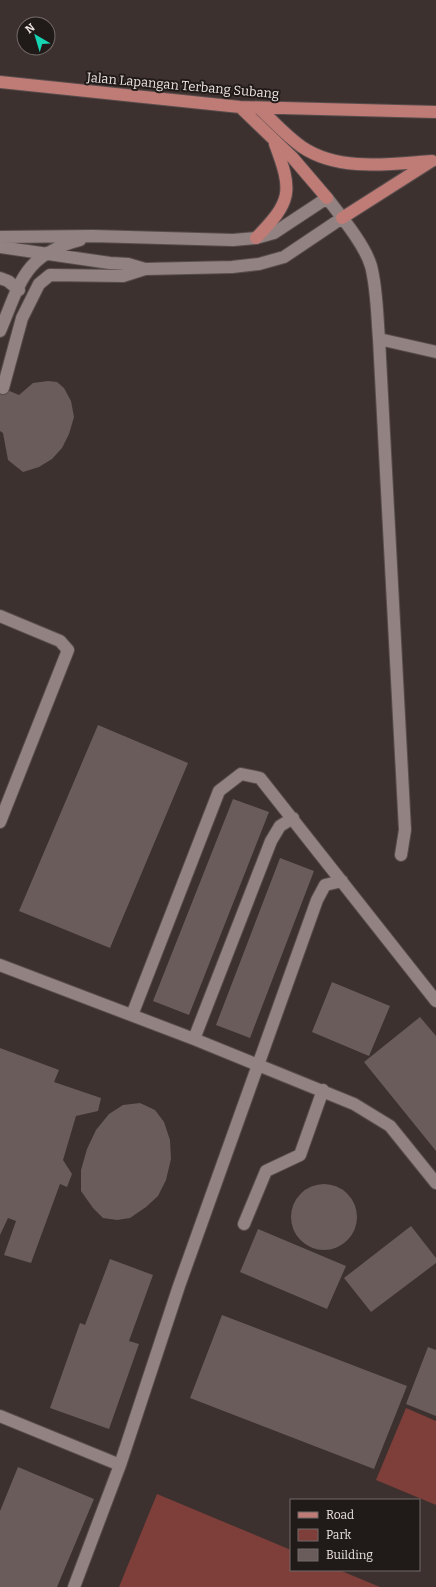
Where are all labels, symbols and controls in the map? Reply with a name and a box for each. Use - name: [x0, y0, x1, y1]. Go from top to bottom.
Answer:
- north arrow: [16, 16, 56, 56]
- text: N: [23, 20, 38, 36]
- street label: Jalan Lapangan Terbang Subang: [85, 70, 280, 101]
- legend: [290, 1499, 420, 1571]
- text: Road: [326, 1508, 354, 1522]
- text: Park: [326, 1528, 352, 1542]
- text: Building: [326, 1548, 373, 1562]

